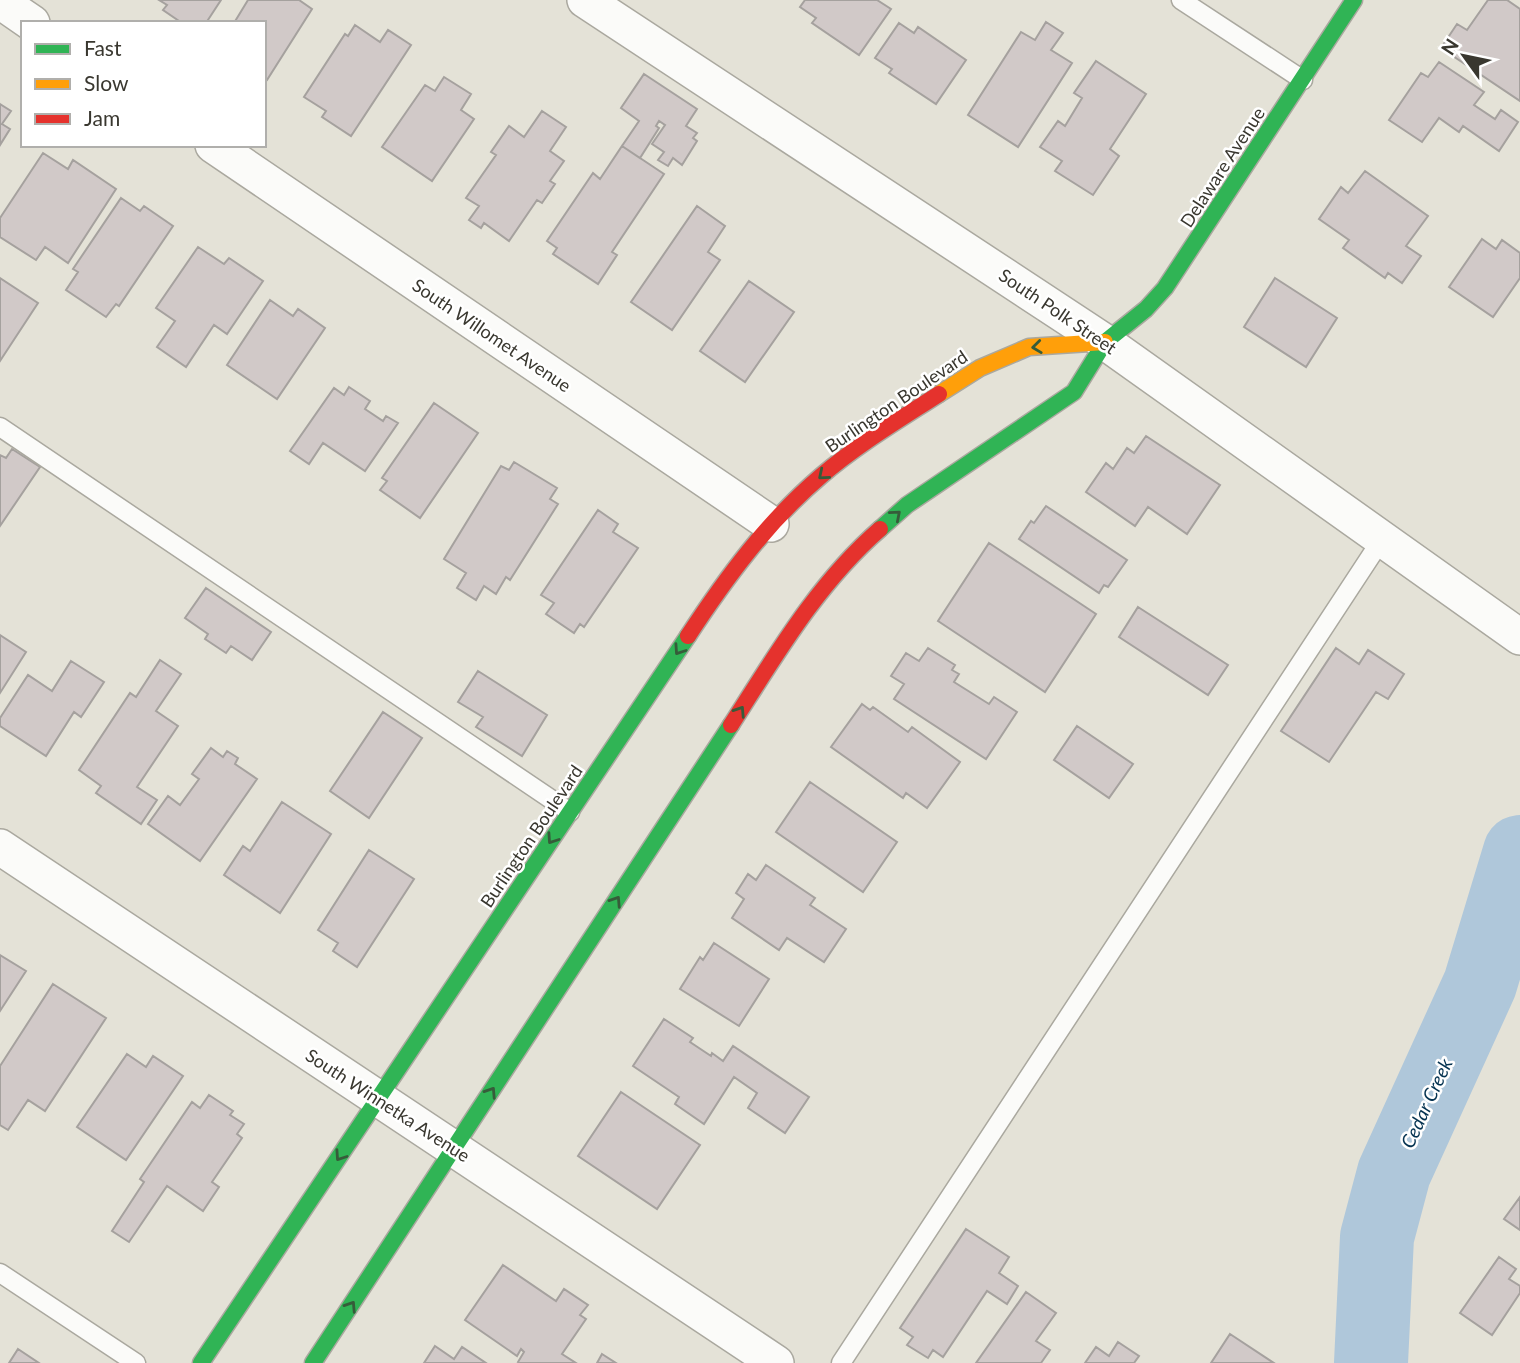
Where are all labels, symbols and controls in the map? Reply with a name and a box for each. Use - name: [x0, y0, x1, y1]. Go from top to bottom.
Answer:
- legend: [21, 21, 266, 147]
- north arrow: [1429, 21, 1499, 91]
- text: N: [1436, 34, 1463, 59]
- text: Fast: [84, 35, 122, 60]
- text: Slow: [84, 70, 129, 95]
- street label: Delaware Avenue: [1175, 103, 1269, 231]
- text: Jam: [84, 105, 120, 130]
- street label: South Polk Street: [995, 264, 1121, 359]
- street label: South Willomet Avenue: [408, 274, 576, 396]
- one-way arrow: [1031, 340, 1043, 355]
- street label: Burlington Boulevard: [821, 345, 971, 457]
- one-way arrow: [818, 467, 831, 479]
- one-way arrow: [888, 510, 901, 523]
- one-way arrow: [675, 642, 687, 655]
- one-way arrow: [732, 705, 745, 718]
- street label: Burlington Boulevard: [475, 761, 587, 911]
- one-way arrow: [548, 831, 561, 844]
- one-way arrow: [607, 896, 620, 909]
- street label: South Winnetka Avenue: [302, 1044, 474, 1166]
- water label: Cedar Creek: [1395, 1054, 1457, 1151]
- one-way arrow: [483, 1086, 496, 1099]
- one-way arrow: [336, 1148, 348, 1161]
- one-way arrow: [343, 1301, 355, 1314]

